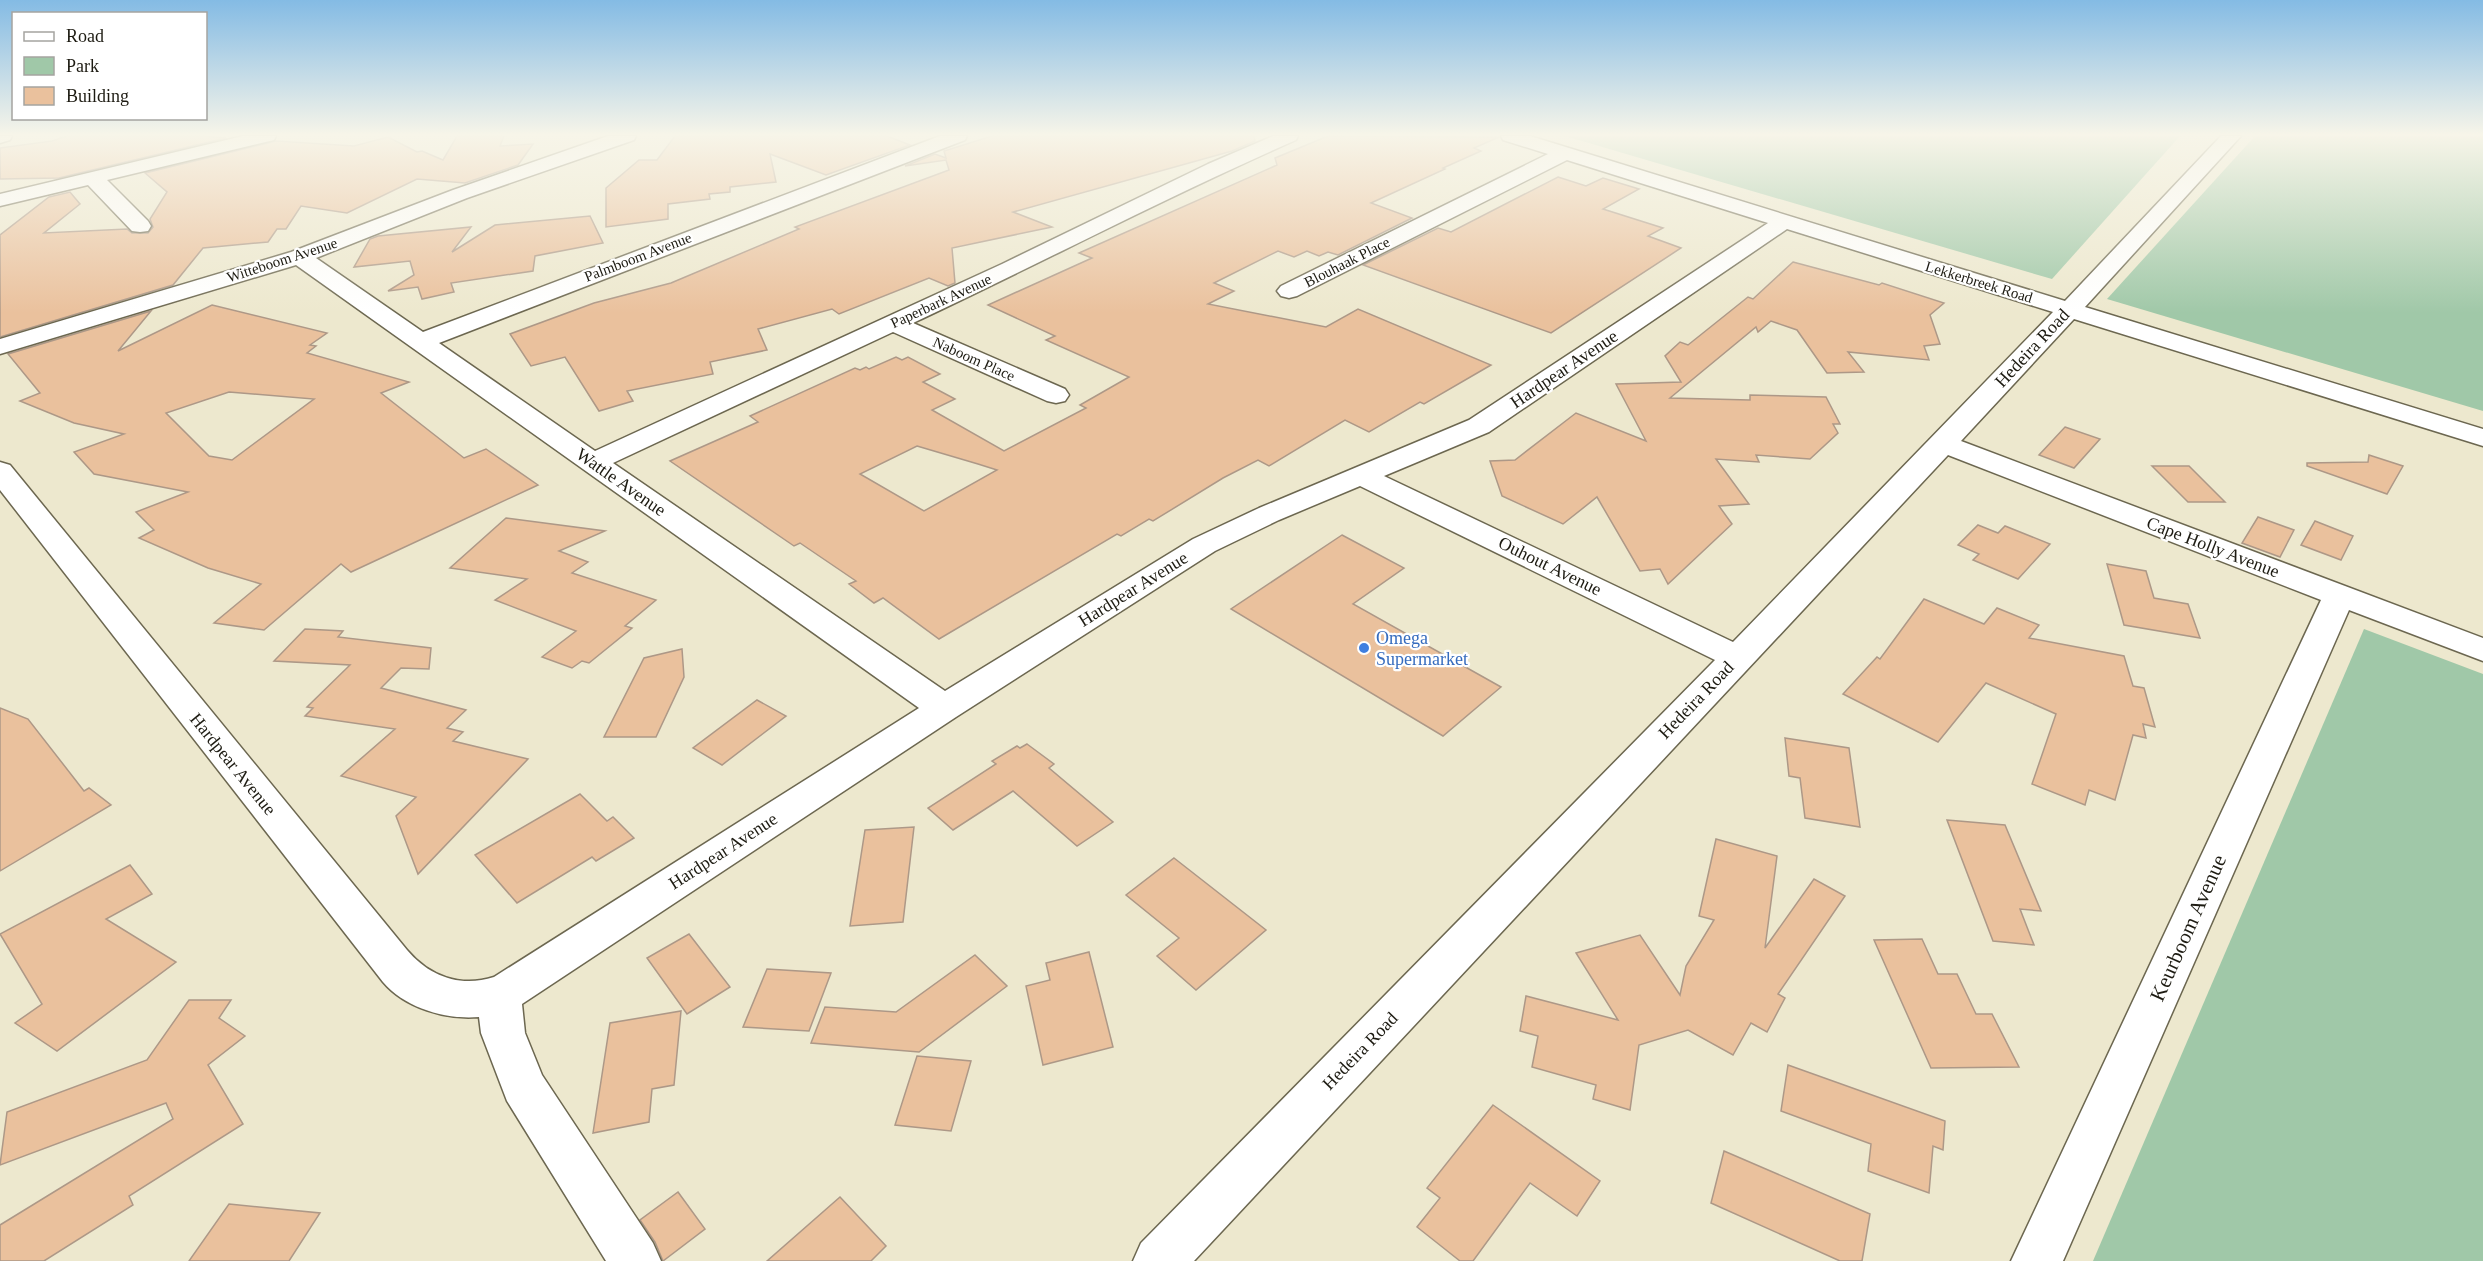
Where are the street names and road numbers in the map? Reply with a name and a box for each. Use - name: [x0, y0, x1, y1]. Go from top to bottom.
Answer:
- street label: Palmboom Avenue: [582, 229, 694, 285]
- street label: Blouhaak Place: [1302, 233, 1393, 290]
- street label: Witteboom Avenue: [225, 234, 340, 285]
- street label: Lekkerbreek Road: [1923, 258, 2035, 306]
- street label: Paperbark Avenue: [888, 271, 994, 331]
- street label: Hedeira Road: [1991, 305, 2073, 391]
- street label: Hardpear Avenue: [1507, 326, 1621, 412]
- street label: Naboom Place: [931, 334, 1018, 384]
- street label: Wattle Avenue: [572, 444, 670, 520]
- street label: Cape Holly Avenue: [2144, 512, 2282, 582]
- street label: Ouhout Avenue: [1495, 532, 1605, 600]
- street label: Hardpear Avenue: [1075, 547, 1191, 631]
- street label: Hedeira Road: [1654, 657, 1738, 743]
- street label: Hardpear Avenue: [186, 709, 280, 819]
- street label: Hardpear Avenue: [665, 809, 781, 893]
- street label: Keurboom Avenue: [2145, 851, 2231, 1005]
- street label: Hedeira Road: [1318, 1008, 1402, 1094]

